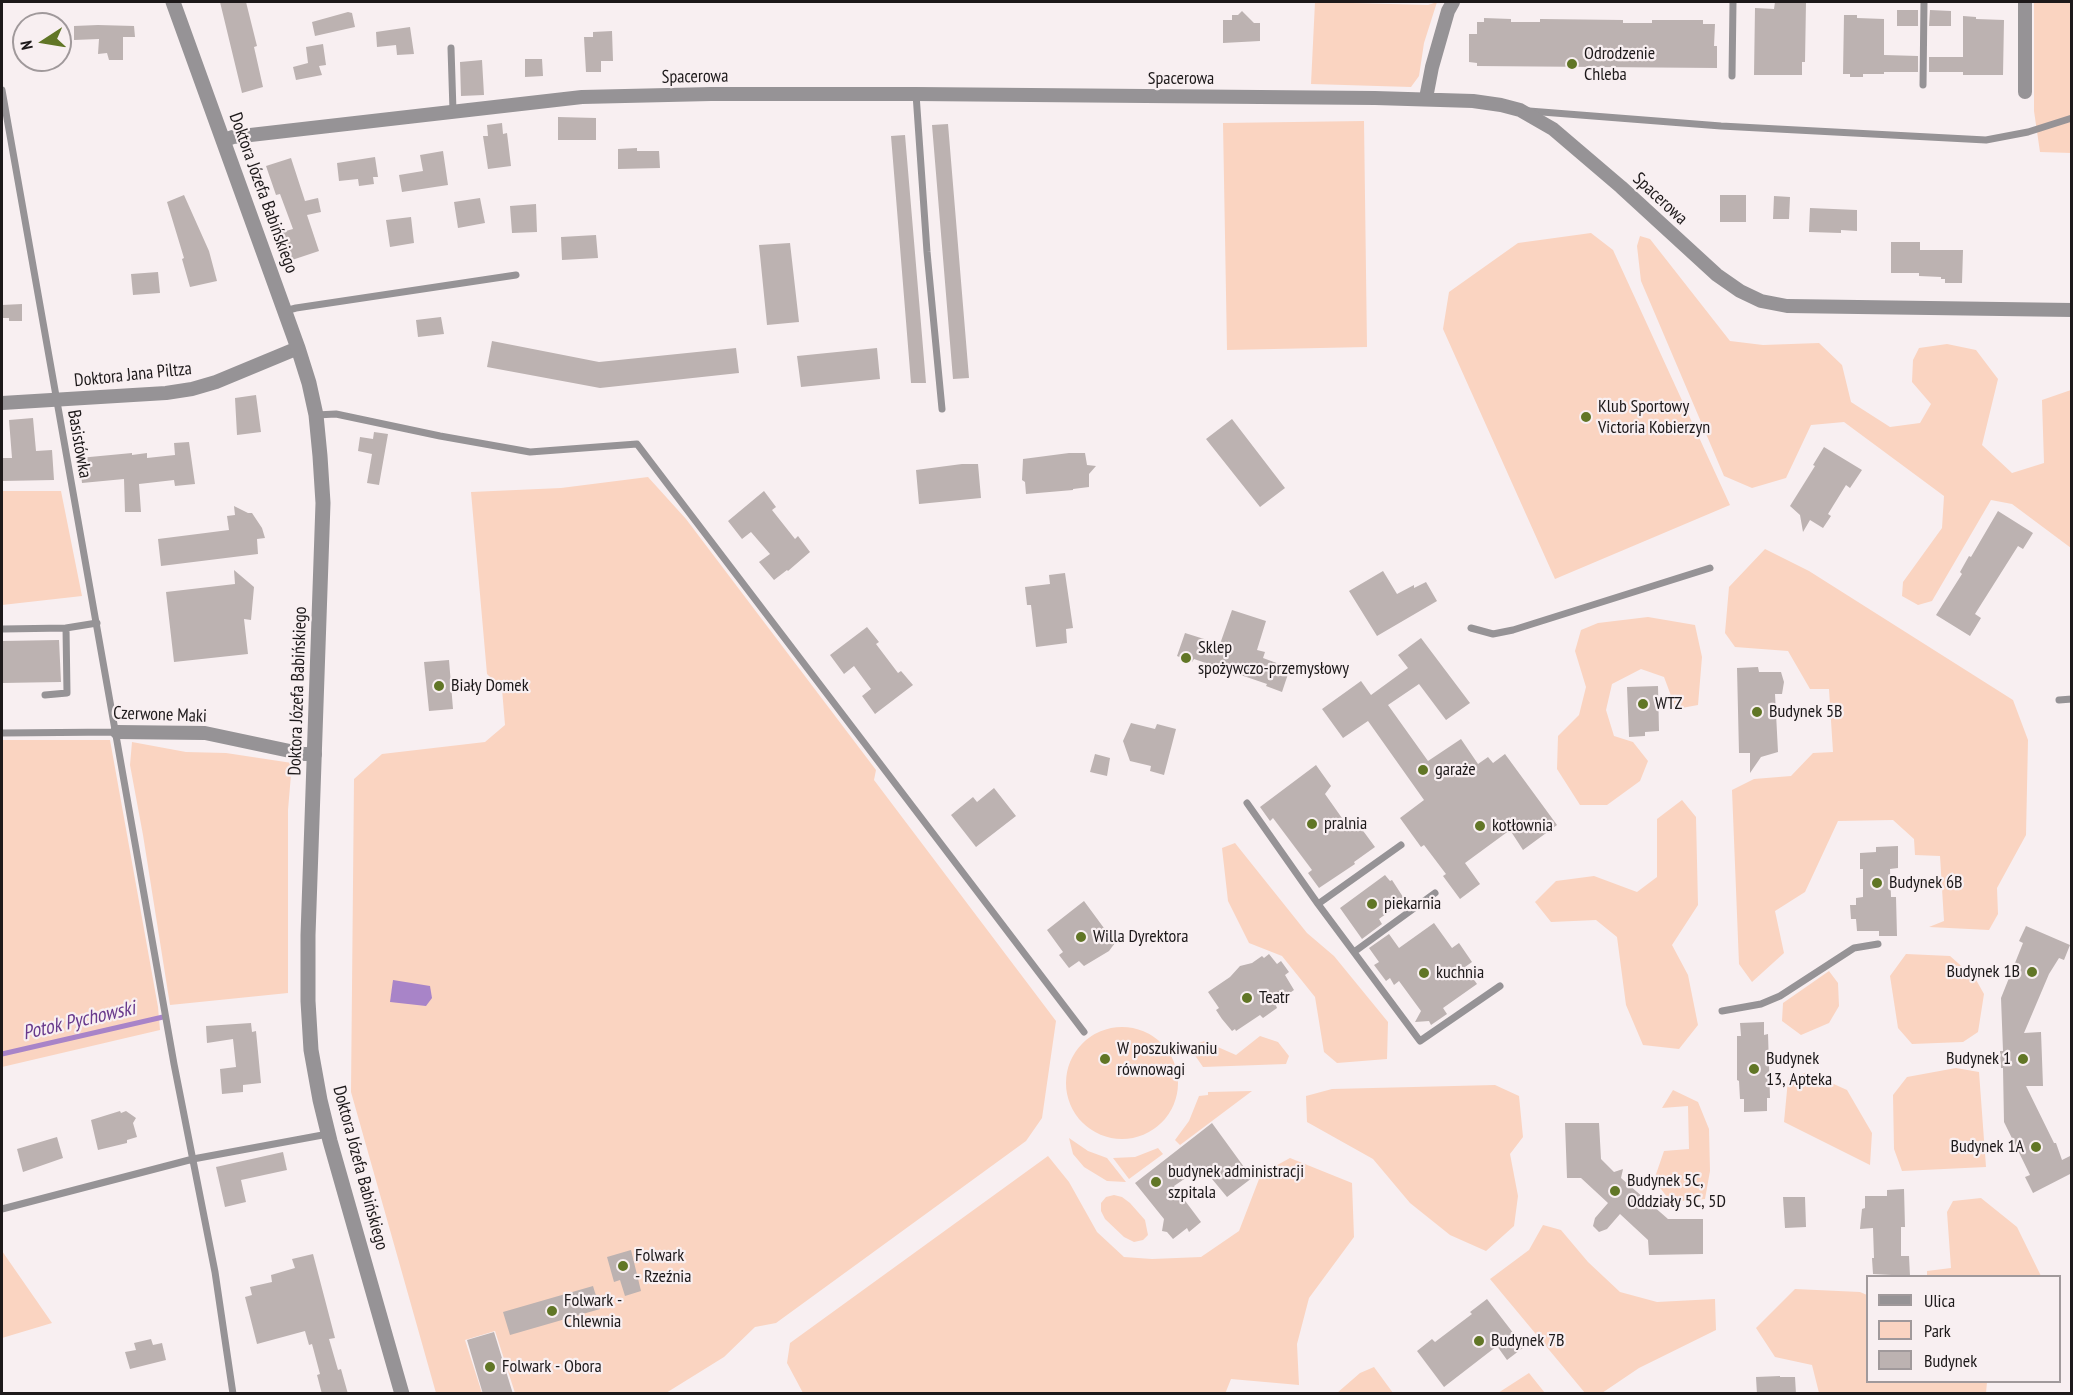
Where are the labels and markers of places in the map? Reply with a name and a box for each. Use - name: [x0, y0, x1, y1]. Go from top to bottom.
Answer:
- place label: Odrodzenie Chleba: [1584, 43, 1655, 86]
- marker: Odrodzenie Chleba: [1565, 57, 1579, 71]
- place label: Klub Sportowy Victoria Kobierzyn: [1598, 396, 1710, 438]
- marker: Klub Sportowy Victoria Kobierzyn: [1579, 410, 1593, 424]
- place label: Sklep spożywczo-przemysłowy: [1198, 637, 1349, 680]
- marker: Sklep spożywczo-przemysłowy: [1179, 651, 1193, 665]
- place label: Biały Domek: [451, 675, 529, 697]
- marker: Biały Domek: [432, 679, 446, 693]
- place label: WTZ: [1655, 693, 1682, 715]
- marker: WTZ: [1636, 697, 1650, 711]
- place label: Budynek 5B: [1769, 701, 1843, 723]
- marker: Budynek 5B: [1750, 705, 1764, 719]
- place label: garaże: [1435, 759, 1476, 781]
- marker: garaże: [1416, 763, 1430, 777]
- place label: pralnia: [1324, 813, 1367, 835]
- place label: kotłownia: [1492, 815, 1553, 837]
- marker: pralnia: [1305, 817, 1319, 831]
- marker: kotłownia: [1473, 819, 1487, 833]
- place label: Budynek 6B: [1889, 872, 1963, 894]
- marker: Budynek 6B: [1870, 876, 1884, 890]
- place label: piekarnia: [1384, 893, 1441, 915]
- marker: piekarnia: [1365, 897, 1379, 911]
- place label: Willa Dyrektora: [1093, 926, 1188, 948]
- marker: Willa Dyrektora: [1074, 930, 1088, 944]
- place label: Budynek 1B: [1946, 961, 2020, 983]
- place label: kuchnia: [1436, 962, 1484, 984]
- marker: Budynek 1B: [2025, 965, 2039, 979]
- marker: kuchnia: [1417, 966, 1431, 980]
- place label: Teatr: [1259, 987, 1290, 1009]
- marker: Teatr: [1240, 991, 1254, 1005]
- place label: W poszukiwaniu równowagi: [1117, 1038, 1217, 1080]
- place label: Budynek 13, Apteka: [1766, 1048, 1832, 1090]
- place label: Budynek 1: [1946, 1048, 2011, 1070]
- marker: W poszukiwaniu równowagi: [1098, 1052, 1112, 1066]
- marker: Budynek 1: [2016, 1052, 2030, 1066]
- marker: Budynek 13, Apteka: [1747, 1062, 1761, 1076]
- place label: Budynek 1A: [1950, 1136, 2024, 1158]
- marker: Budynek 1A: [2029, 1140, 2043, 1154]
- place label: budynek administracji szpitala: [1168, 1161, 1304, 1204]
- place label: Budynek 5C, Oddziały 5C, 5D: [1627, 1170, 1726, 1212]
- marker: budynek administracji szpitala: [1149, 1175, 1163, 1189]
- marker: Budynek 5C, Oddziały 5C, 5D: [1608, 1184, 1622, 1198]
- place label: Folwark - Rzeźnia: [635, 1245, 691, 1288]
- marker: Folwark - Rzeźnia: [616, 1259, 630, 1273]
- place label: Folwark - Chlewnia: [564, 1290, 622, 1332]
- marker: Folwark - Chlewnia: [545, 1304, 559, 1318]
- place label: Budynek 7B: [1491, 1330, 1565, 1352]
- marker: Budynek 7B: [1472, 1334, 1486, 1348]
- place label: Folwark - Obora: [502, 1356, 602, 1378]
- marker: Folwark - Obora: [483, 1360, 497, 1374]

